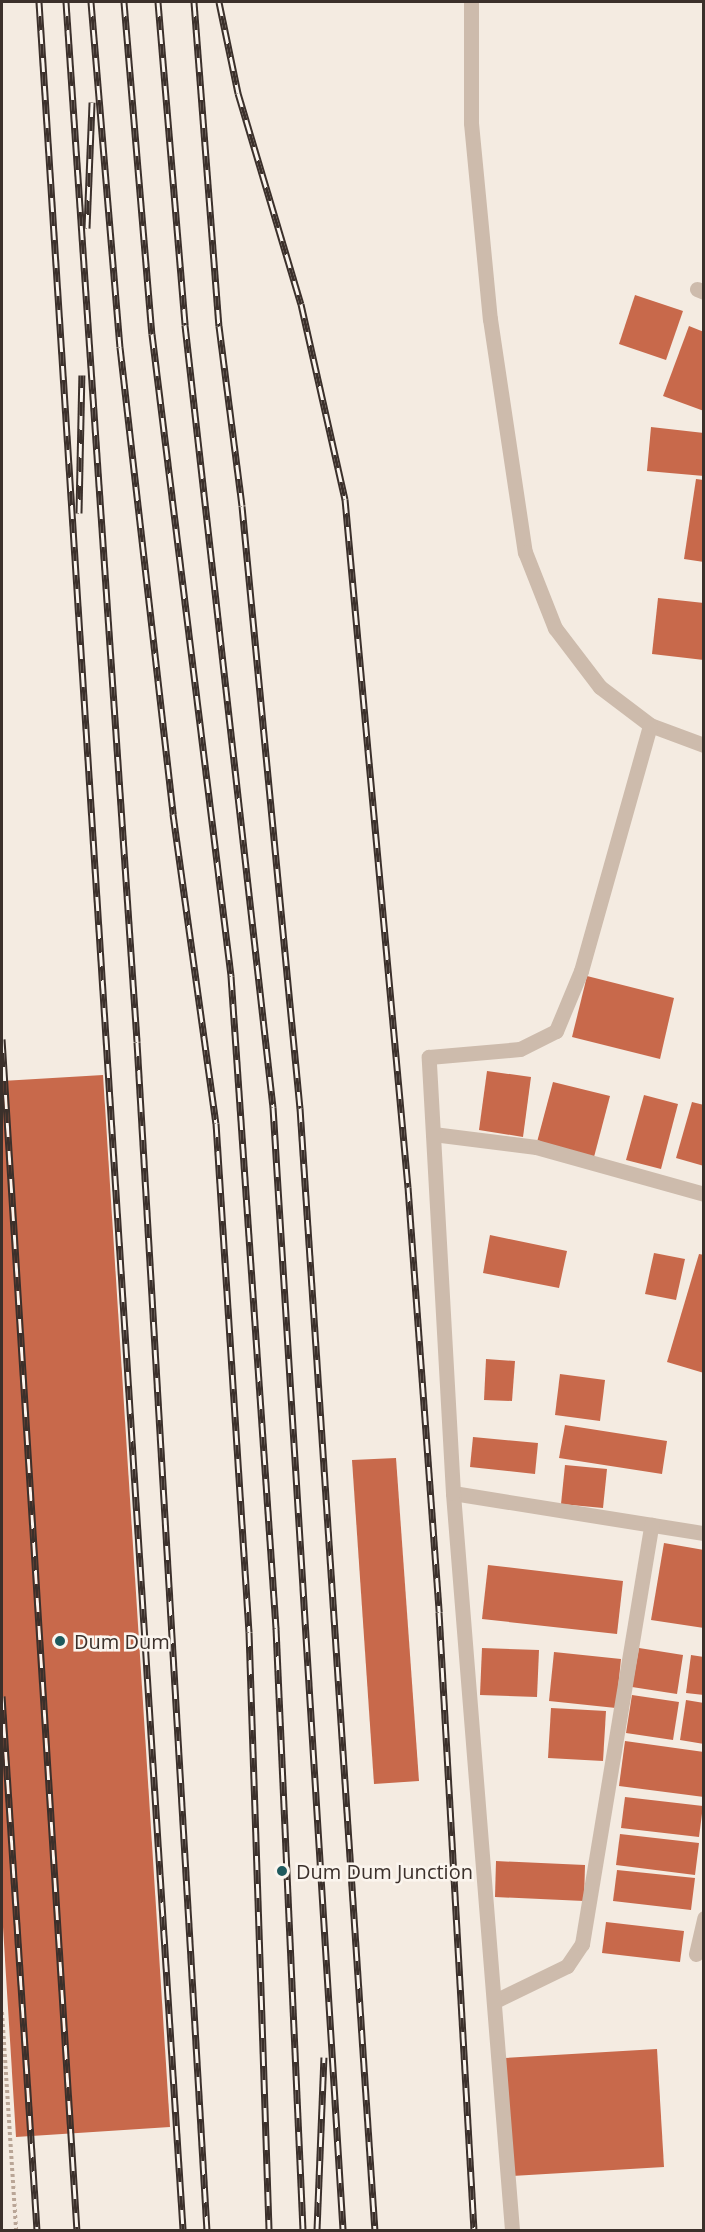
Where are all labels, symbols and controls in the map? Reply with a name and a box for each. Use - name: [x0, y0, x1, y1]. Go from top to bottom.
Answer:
- place label: Dum Dum: [74, 1629, 170, 1653]
- marker: Dum Dum: [51, 1632, 69, 1650]
- place label: Dum Dum Junction: [296, 1859, 473, 1883]
- marker: Dum Dum Junction: [273, 1862, 291, 1880]

